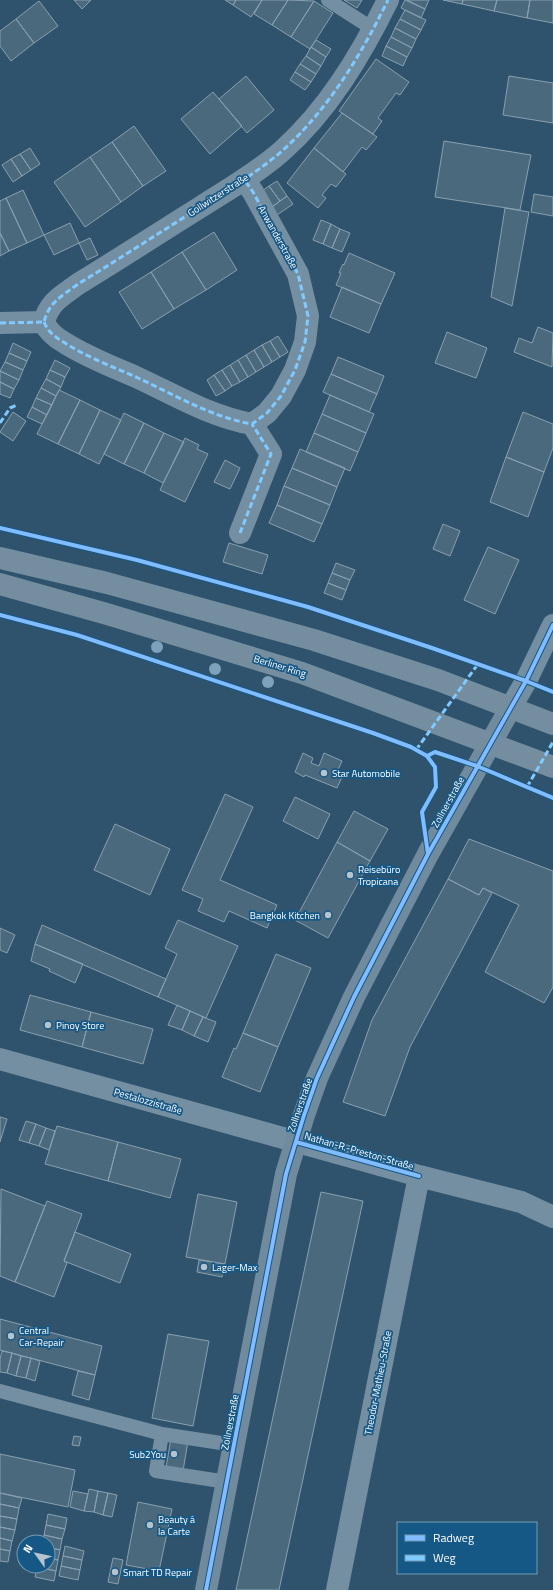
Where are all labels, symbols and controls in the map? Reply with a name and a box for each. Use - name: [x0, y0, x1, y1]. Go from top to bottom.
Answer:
- street label: Gollwitzerstraße: [185, 170, 251, 220]
- street label: Anwanderstraße: [254, 203, 302, 271]
- street label: Berliner Ring: [252, 651, 308, 681]
- place label: Star Automobile: [332, 766, 400, 781]
- marker: Star Automobile: [319, 768, 329, 778]
- street label: Zollnerstraße: [428, 774, 468, 830]
- place label: Reisebüro Tropicana: [358, 862, 400, 889]
- marker: Reisebüro Tropicana: [345, 870, 355, 880]
- place label: Bangkok Kitchen: [250, 908, 320, 923]
- marker: Bangkok Kitchen: [323, 910, 333, 920]
- place label: Pinoy Store: [56, 1018, 104, 1033]
- marker: Pinoy Store: [43, 1020, 53, 1030]
- street label: Zollnerstraße: [284, 1076, 316, 1134]
- street label: Pestalozzistraße: [112, 1084, 184, 1118]
- street label: Nathan-R.-Preston-Straße: [303, 1128, 415, 1174]
- place label: Lager-Max: [212, 1260, 258, 1275]
- marker: Lager-Max: [199, 1262, 209, 1272]
- place label: Central Car-Repair: [19, 1323, 64, 1350]
- street label: Theodor-Mathieu-Straße: [361, 1330, 395, 1436]
- marker: Central Car-Repair: [6, 1331, 16, 1341]
- street label: Zollnerstraße: [217, 1393, 243, 1451]
- place label: Sub2You: [129, 1447, 166, 1462]
- marker: Sub2You: [169, 1449, 179, 1459]
- place label: Beauty á la Carte: [158, 1512, 195, 1539]
- marker: Beauty á la Carte: [145, 1520, 155, 1530]
- legend: [397, 1522, 537, 1574]
- text: Radweg: [433, 1528, 474, 1547]
- north arrow: [16, 1534, 56, 1574]
- text: N: [19, 1541, 36, 1556]
- text: Weg: [433, 1548, 456, 1567]
- place label: Smart TD Repair: [123, 1565, 192, 1580]
- marker: Smart TD Repair: [110, 1567, 120, 1577]

